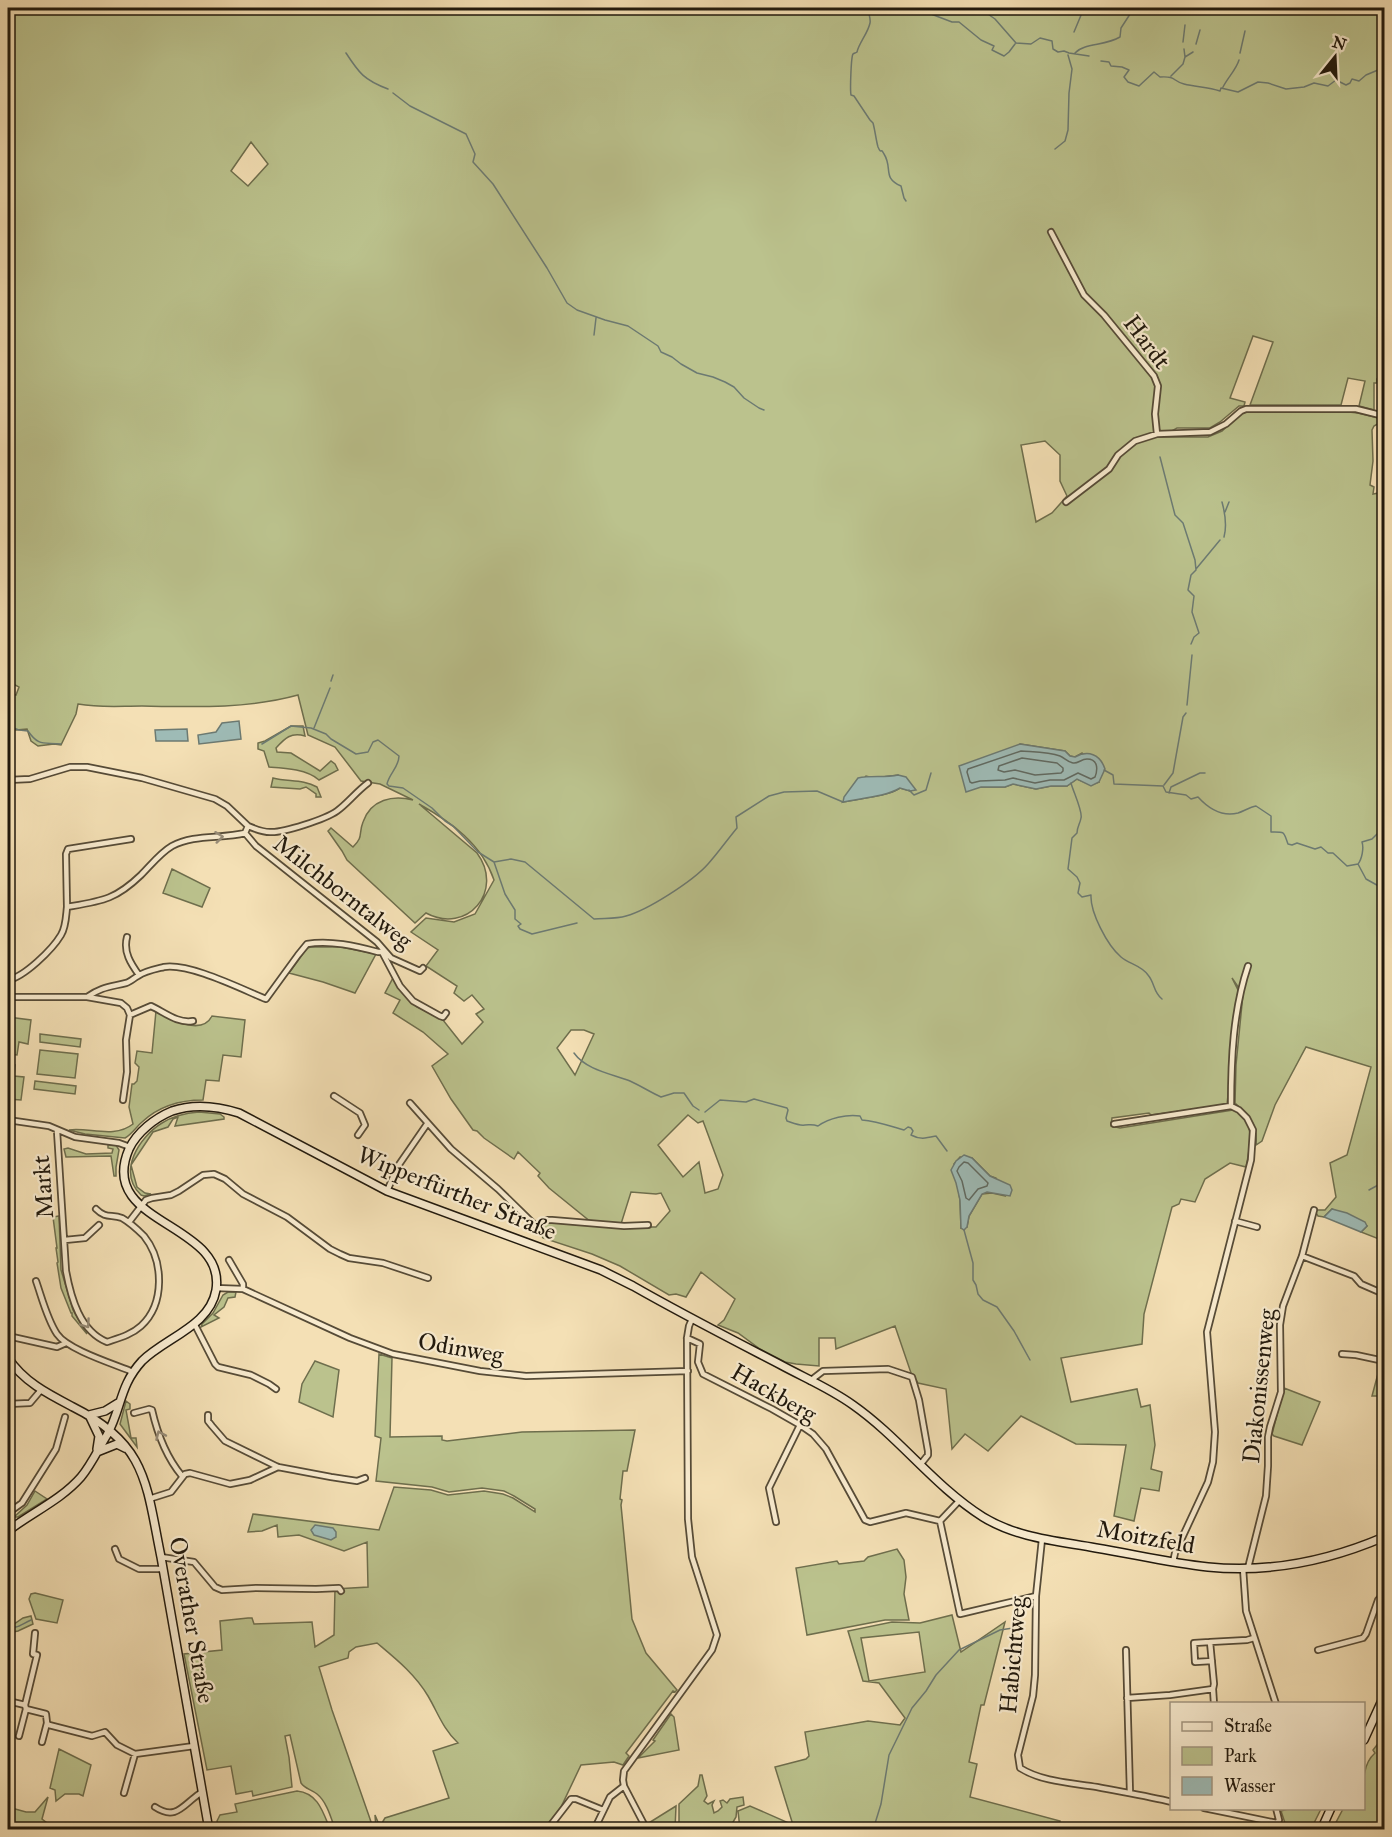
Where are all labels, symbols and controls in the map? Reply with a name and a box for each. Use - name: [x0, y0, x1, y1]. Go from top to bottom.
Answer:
- north arrow: [1305, 27, 1365, 87]
- text: N: [1330, 32, 1349, 54]
- street label: Hardt: [1117, 309, 1177, 375]
- street label: Milchborntalweg: [267, 828, 419, 956]
- one-way arrow: [214, 831, 224, 843]
- street label: Wipperfürther Straße: [353, 1139, 561, 1247]
- street label: Markt: [26, 1154, 60, 1220]
- street label: Diakonissenweg: [1236, 1306, 1282, 1465]
- one-way arrow: [79, 1317, 90, 1328]
- street label: Odinweg: [416, 1326, 507, 1370]
- street label: Hackberg: [726, 1357, 823, 1430]
- one-way arrow: [156, 1431, 168, 1442]
- street label: Moitzfeld: [1095, 1514, 1197, 1560]
- street label: Overather Straße: [163, 1534, 221, 1706]
- street label: Habichtweg: [993, 1594, 1033, 1715]
- legend: [1170, 1702, 1365, 1810]
- text: Straße: [1224, 1715, 1272, 1737]
- text: Park: [1224, 1745, 1257, 1767]
- text: Wasser: [1224, 1775, 1275, 1797]

